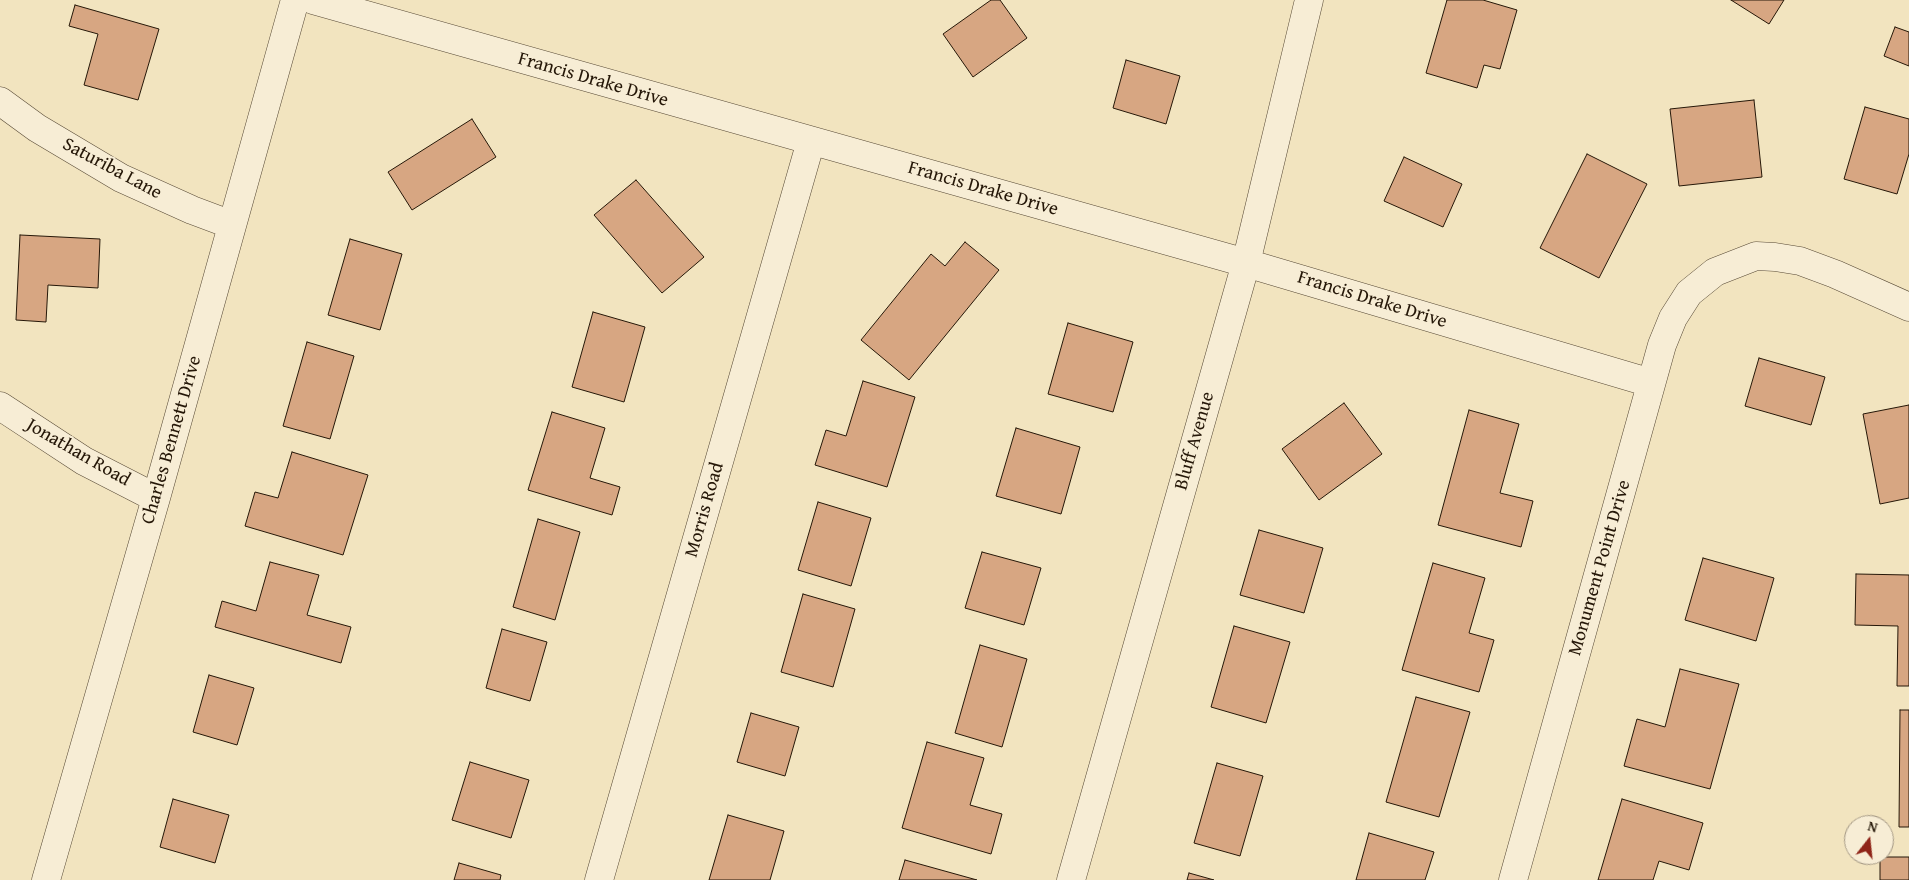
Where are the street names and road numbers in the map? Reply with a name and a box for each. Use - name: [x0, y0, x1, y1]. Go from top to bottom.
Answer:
- street label: Francis Drake Drive: [515, 48, 671, 112]
- street label: Saturiba Lane: [58, 133, 166, 205]
- street label: Francis Drake Drive: [905, 157, 1061, 221]
- street label: Francis Drake Drive: [1294, 266, 1450, 334]
- street label: Charles Bennett Drive: [137, 353, 207, 527]
- street label: Bluff Avenue: [1170, 389, 1220, 493]
- street label: Jonathan Road: [22, 414, 134, 492]
- street label: Morris Road: [681, 460, 729, 560]
- street label: Monument Point Drive: [1564, 478, 1636, 658]

